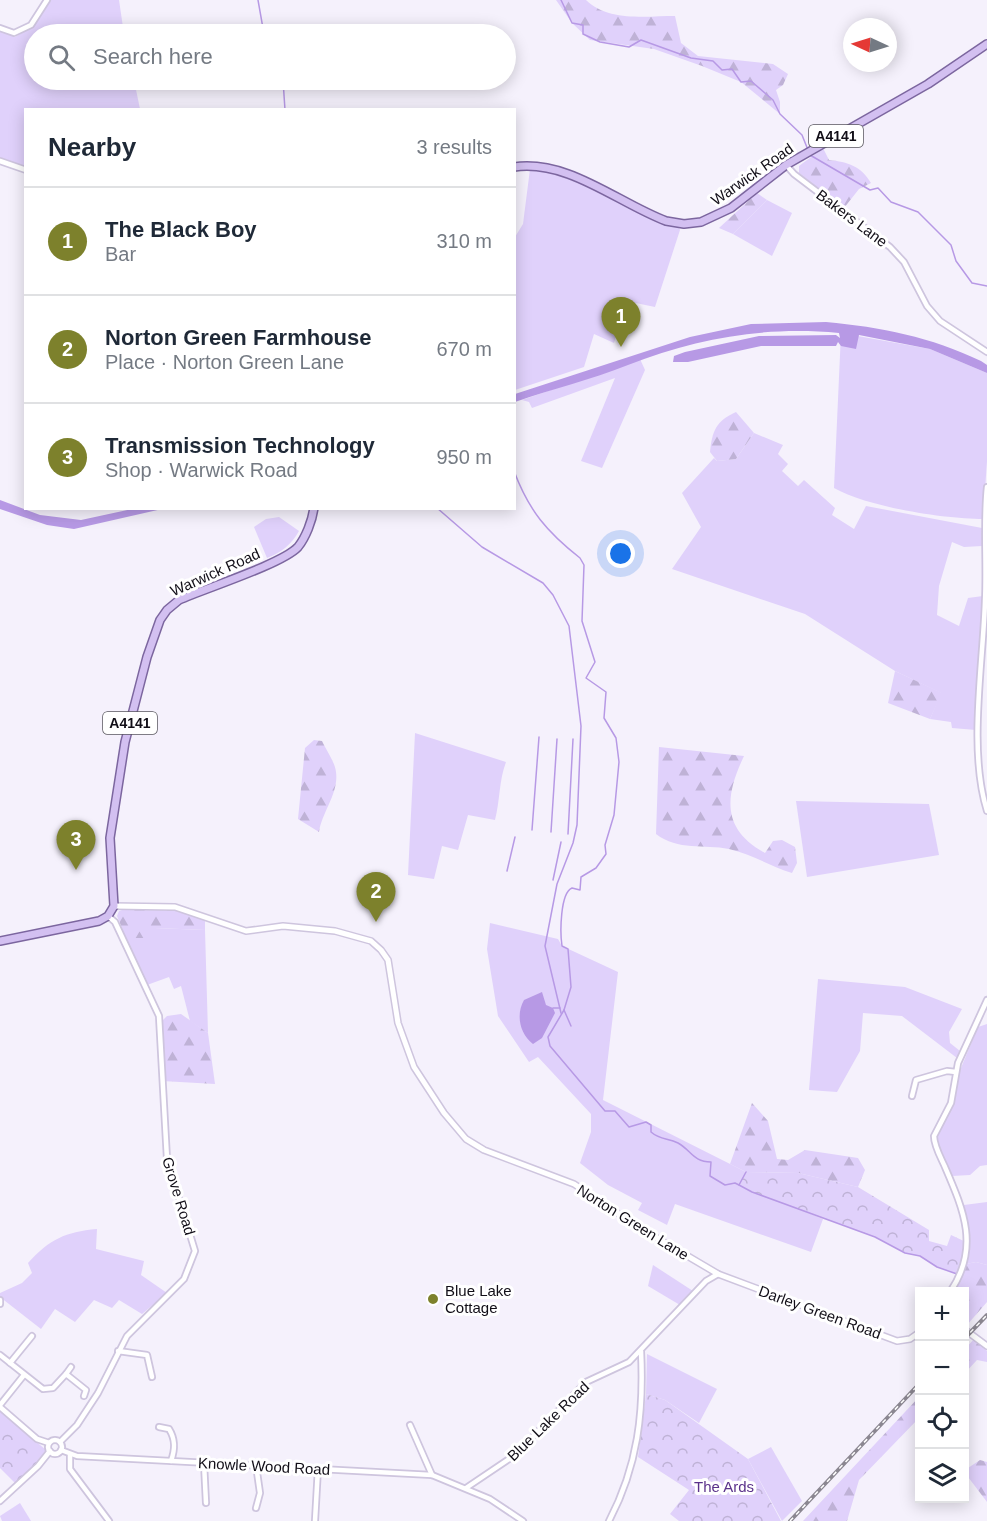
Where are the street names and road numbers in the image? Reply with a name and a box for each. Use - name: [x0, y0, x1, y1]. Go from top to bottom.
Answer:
- road number: A4141: [809, 125, 863, 147]
- street label: Warwick Road: [708, 139, 796, 209]
- street label: Bakers Lane: [813, 186, 891, 250]
- street label: Warwick Road: [168, 545, 262, 599]
- road number: A4141: [103, 712, 157, 734]
- street label: Grove Road: [159, 1155, 199, 1237]
- street label: Norton Green Lane: [574, 1181, 692, 1263]
- street label: Darley Green Road: [756, 1282, 884, 1342]
- street label: Blue Lake Road: [504, 1378, 592, 1464]
- street label: Knowle Wood Road: [197, 1454, 331, 1478]

